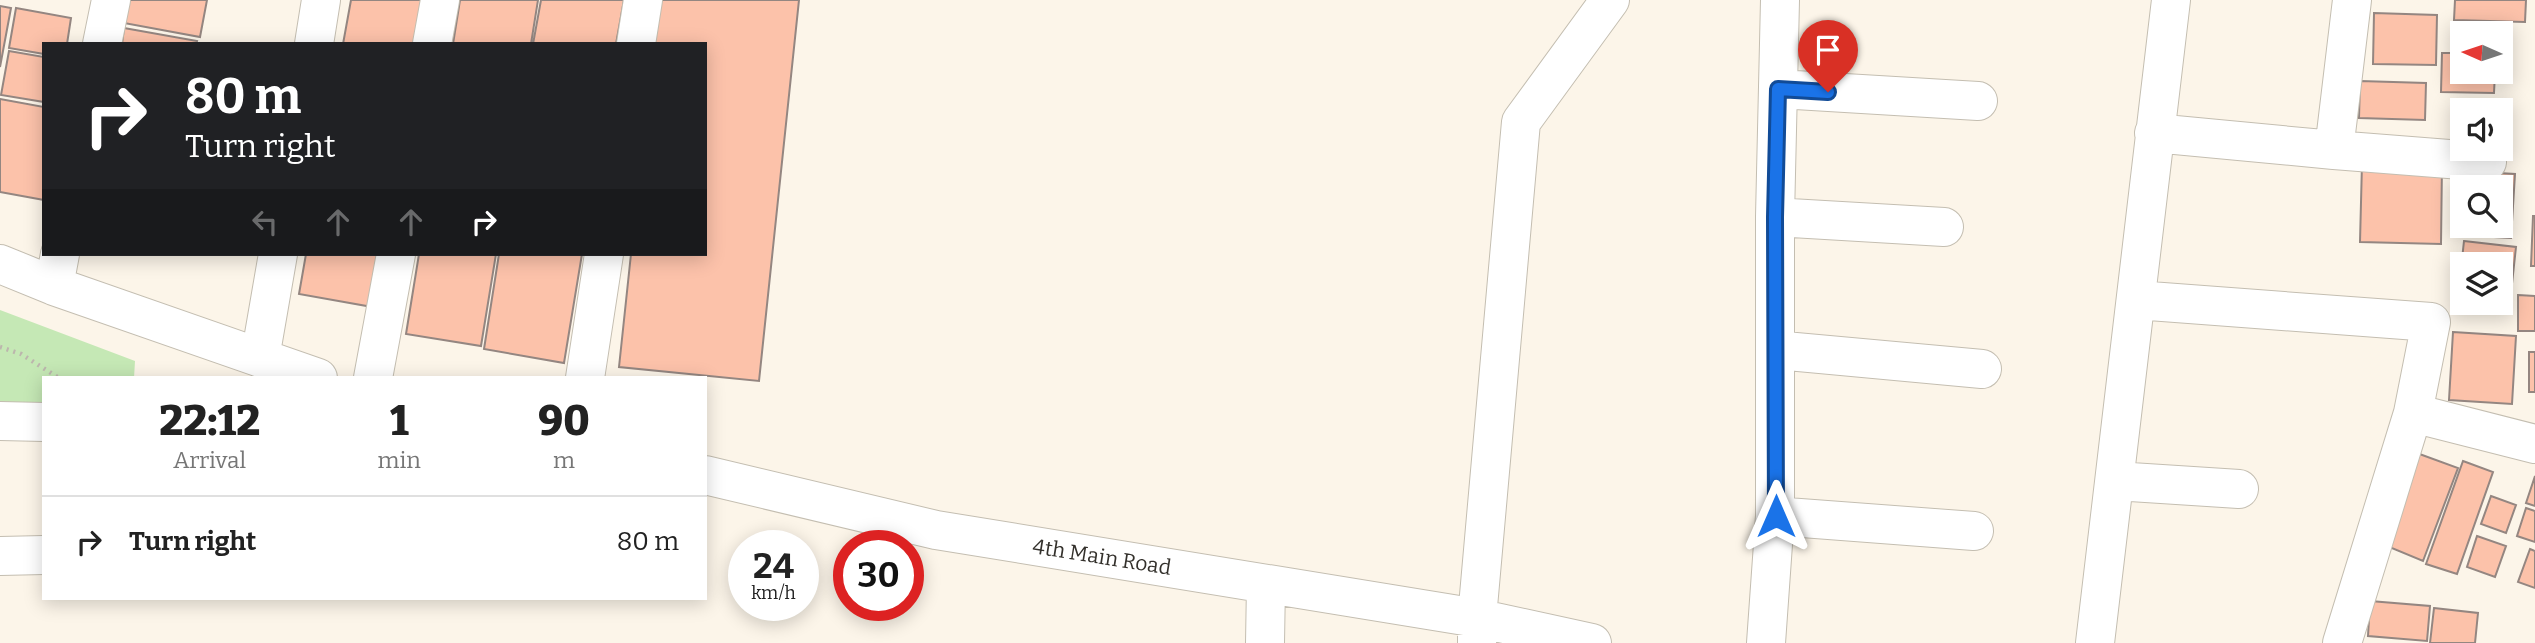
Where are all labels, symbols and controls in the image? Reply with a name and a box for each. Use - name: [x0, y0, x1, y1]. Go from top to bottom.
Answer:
- pin: [1798, 20, 1858, 92]
- north arrow: [2450, 21, 2513, 84]
- map controls: [2450, 21, 2513, 315]
- icon: arrive: [1809, 31, 1847, 69]
- text: 80 m: [185, 67, 301, 126]
- icon: right: [70, 70, 161, 161]
- button: sound: [2450, 98, 2513, 161]
- text: Turn right: [185, 127, 336, 165]
- button: search: [2450, 175, 2513, 238]
- icon: left: [246, 203, 284, 241]
- icon: ahead: [319, 203, 357, 241]
- icon: ahead: [392, 203, 430, 241]
- icon: right: [465, 203, 503, 241]
- button: layers: [2450, 252, 2513, 315]
- text: 22:12: [159, 396, 260, 446]
- text: 1: [390, 396, 409, 446]
- text: 90: [538, 396, 590, 446]
- text: Arrival: [173, 446, 246, 474]
- text: min: [378, 446, 421, 474]
- text: m: [553, 446, 575, 474]
- position arrow: [1739, 479, 1813, 553]
- icon: right: [70, 523, 108, 561]
- text: Turn right: [129, 526, 256, 557]
- text: 80 m: [617, 526, 679, 557]
- speed limit sign: 30: [833, 530, 924, 621]
- street label: 4th Main Road: [1031, 533, 1173, 581]
- text: 24: [753, 545, 794, 587]
- text: km/h: [751, 582, 796, 604]

